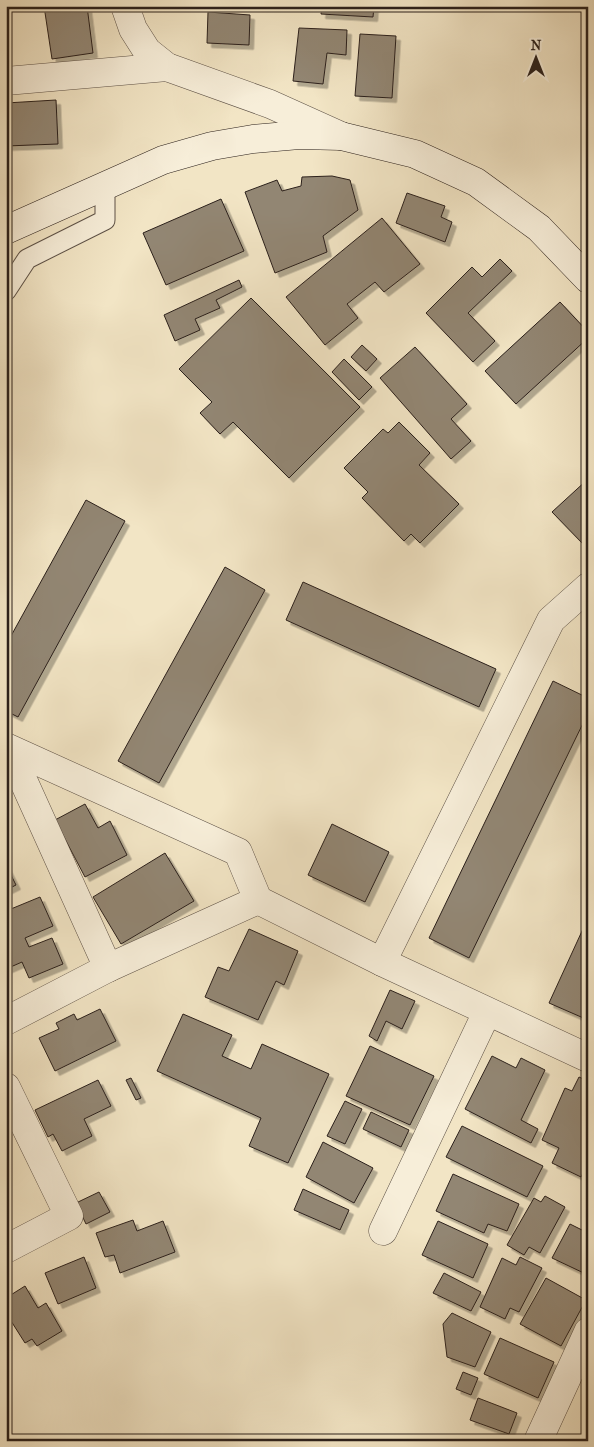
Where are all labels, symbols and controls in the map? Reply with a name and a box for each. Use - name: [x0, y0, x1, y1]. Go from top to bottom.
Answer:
- north arrow: [512, 32, 562, 82]
- text: N: [531, 37, 542, 54]

